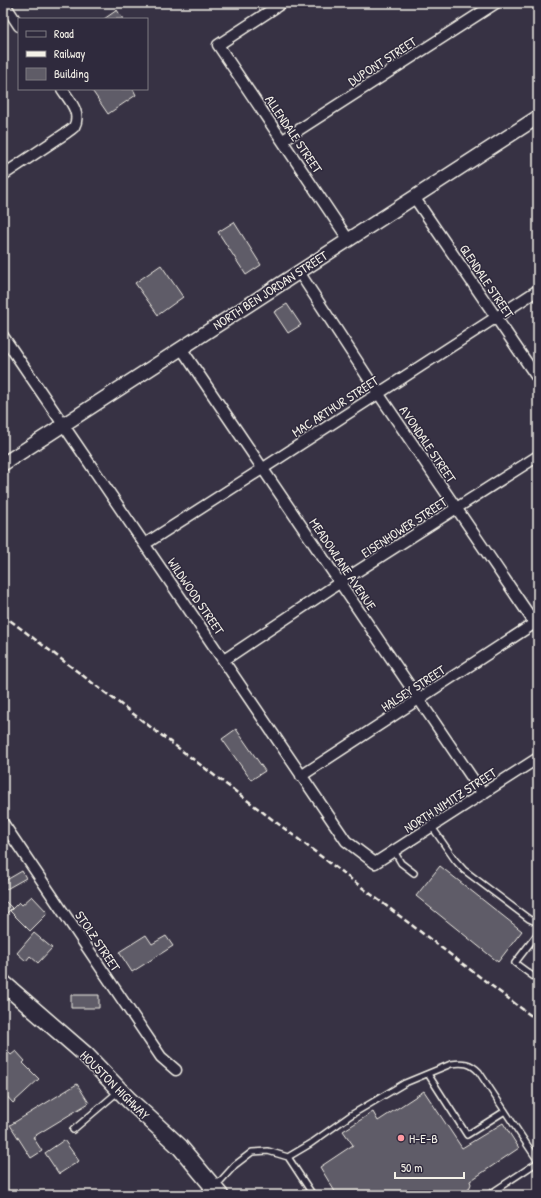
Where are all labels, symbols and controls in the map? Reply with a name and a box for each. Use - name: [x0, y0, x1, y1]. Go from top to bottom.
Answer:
- legend: [18, 18, 148, 90]
- text: Road: [54, 25, 74, 42]
- street label: DUPONT STREET: [344, 32, 421, 90]
- text: Railway: [54, 45, 85, 62]
- text: Building: [54, 65, 89, 82]
- street label: ALLENDALE STREET: [261, 92, 327, 177]
- street label: GLENDALE STREET: [456, 241, 519, 322]
- street label: NORTH BEN JORDAN STREET: [209, 246, 332, 334]
- street label: MAC ARTHUR STREET: [288, 371, 383, 441]
- street label: AVONDALE STREET: [396, 402, 461, 487]
- street label: EISENHOWER STREET: [358, 492, 451, 561]
- street label: MEADOWLANE AVENUE: [306, 514, 381, 614]
- street label: WILDWOOD STREET: [164, 554, 229, 639]
- street label: HALSEY STREET: [377, 660, 449, 715]
- street label: NORTH NIMITZ STREET: [400, 763, 501, 837]
- street label: STOLZ STREET: [71, 907, 125, 975]
- street label: HOUSTON HIGHWAY: [76, 1046, 154, 1124]
- place label: H-E-B: [409, 1129, 438, 1147]
- marker: H-E-B: [396, 1133, 406, 1143]
- scale bar: [395, 1154, 464, 1180]
- text: 50 m: [401, 1159, 422, 1176]

